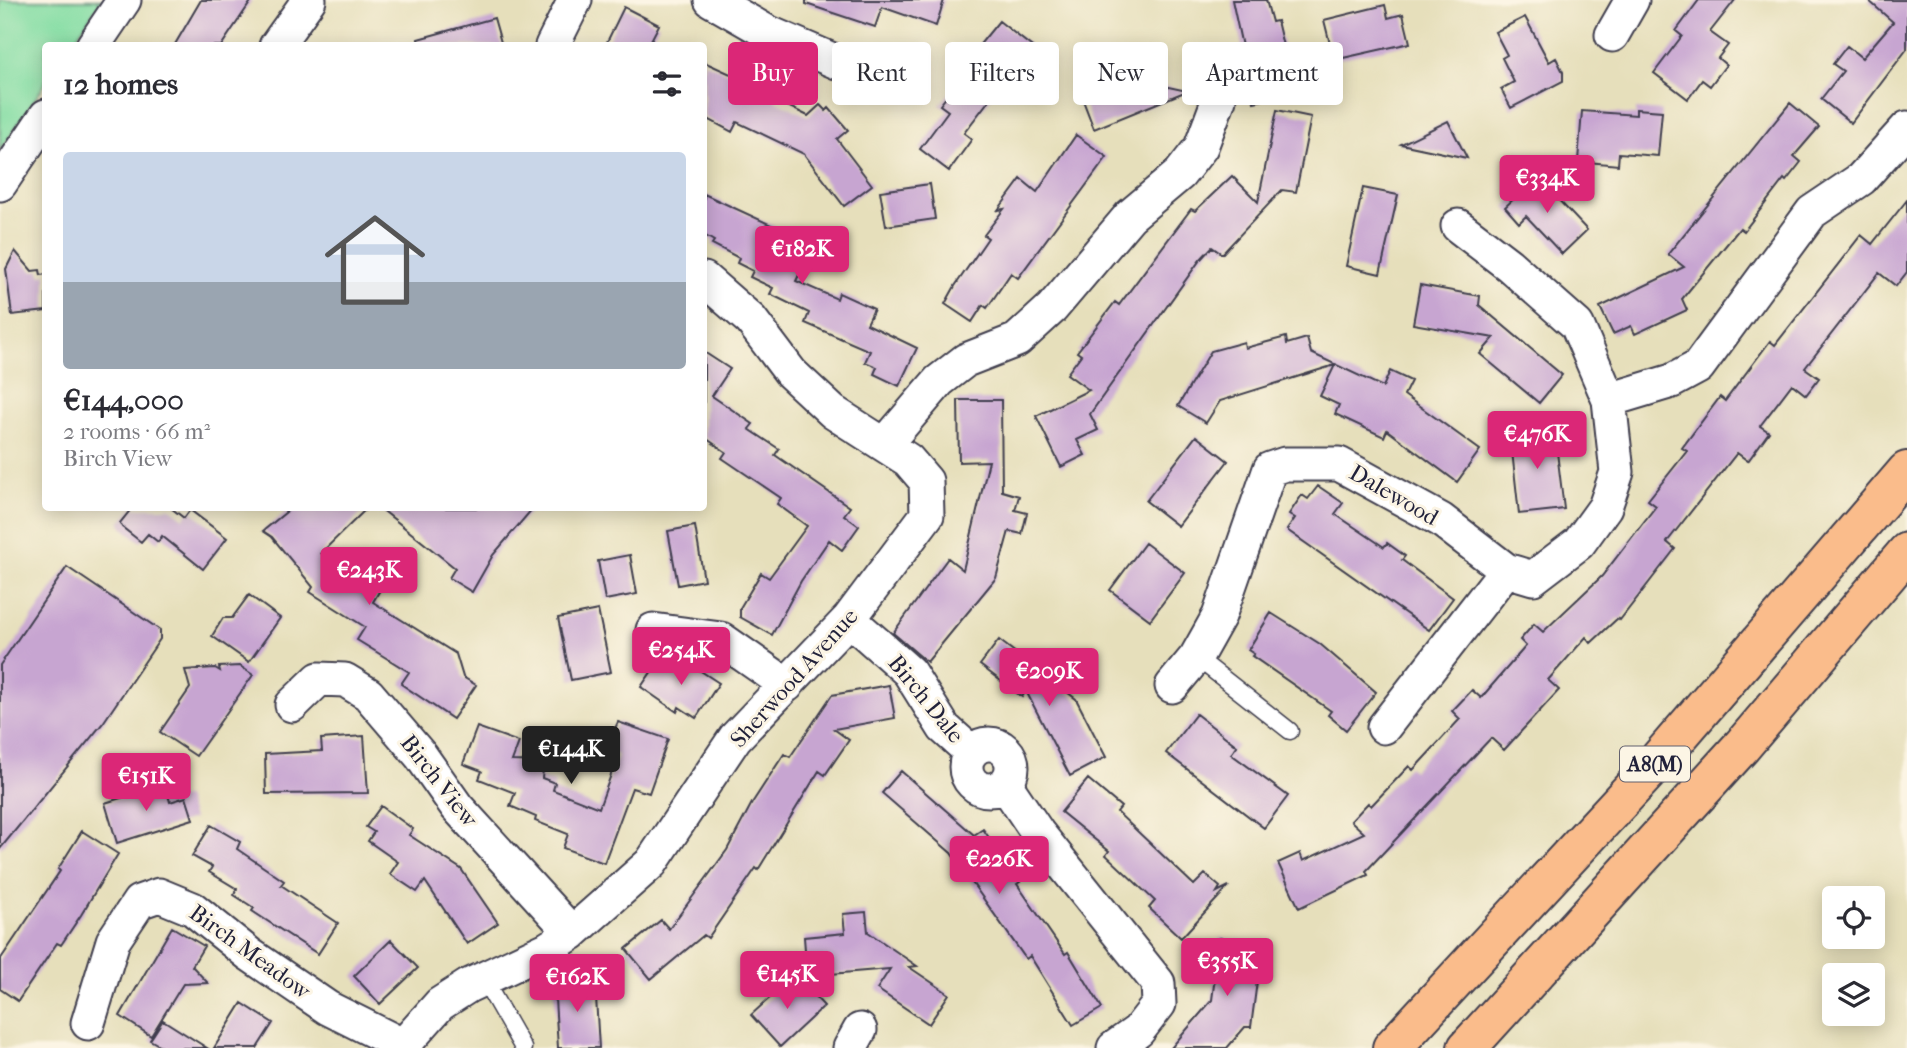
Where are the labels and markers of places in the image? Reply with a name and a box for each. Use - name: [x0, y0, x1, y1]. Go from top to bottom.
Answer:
- pin: €334K: [1498, 156, 1596, 215]
- pin: €182K: [753, 226, 851, 286]
- pin: €476K: [1488, 412, 1586, 471]
- pin: €243K: [320, 548, 418, 607]
- pin: €254K: [632, 628, 730, 687]
- pin: €209K: [1000, 648, 1098, 708]
- pin: €144K: [522, 726, 620, 786]
- pin: €151K: [97, 754, 195, 813]
- pin: €226K: [950, 836, 1048, 896]
- pin: €355K: [1178, 939, 1276, 998]
- pin: €145K: [738, 951, 836, 1011]
- pin: €162K: [528, 954, 626, 1014]

